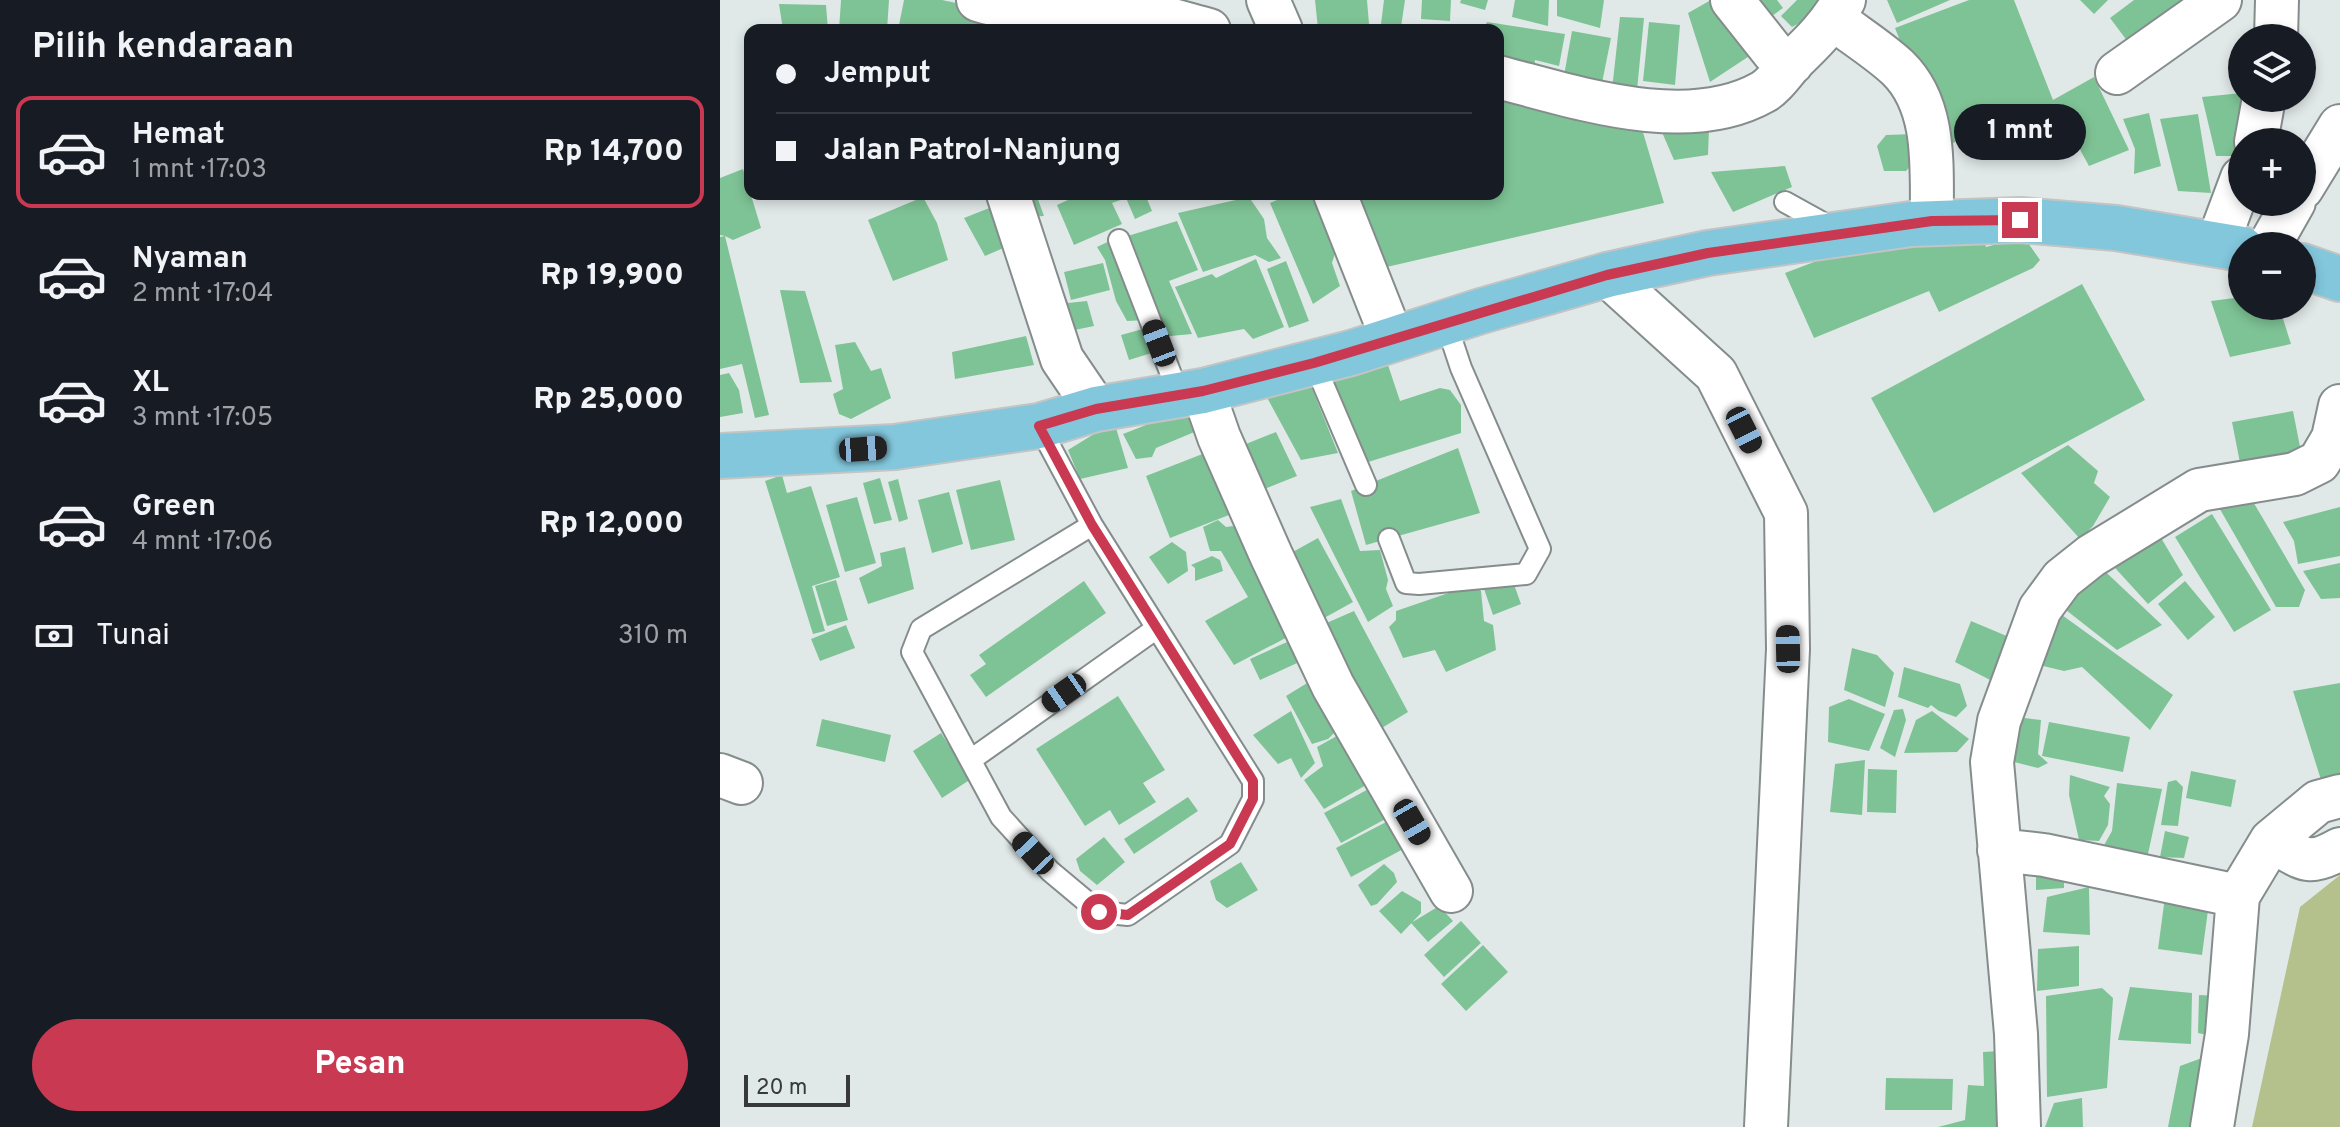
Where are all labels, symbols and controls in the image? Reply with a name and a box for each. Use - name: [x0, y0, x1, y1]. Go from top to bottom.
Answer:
- map controls: [2228, 24, 2316, 320]
- button: layers: [2228, 24, 2316, 112]
- text: Pilih kendaraan: [32, 25, 294, 71]
- text: Jemput: [824, 56, 931, 93]
- callout: 1 mnt: [1954, 104, 2086, 160]
- text: 1 mnt: [1987, 115, 2053, 148]
- icon: car: [36, 116, 108, 188]
- text: Hemat: [132, 117, 225, 154]
- button: +: [2228, 128, 2316, 216]
- text: Jalan Patrol-Nanjung: [824, 133, 1121, 170]
- text: Rp 14,700: [544, 134, 684, 171]
- text: 1 mnt · 17:03: [132, 154, 267, 187]
- route end: [2002, 202, 2038, 238]
- button: −: [2228, 232, 2316, 320]
- icon: car: [36, 240, 108, 312]
- text: Nyaman: [132, 241, 248, 278]
- text: Rp 19,900: [541, 258, 684, 295]
- text: 2 mnt · 17:04: [132, 278, 274, 311]
- car: [1139, 316, 1179, 370]
- icon: car: [36, 364, 108, 436]
- text: XL: [132, 365, 169, 402]
- text: Rp 25,000: [534, 382, 684, 419]
- text: 3 mnt · 17:05: [132, 402, 273, 435]
- car: [1722, 403, 1766, 457]
- car: [838, 435, 888, 463]
- icon: car: [36, 488, 108, 560]
- text: Green: [132, 489, 216, 526]
- text: Rp 12,000: [539, 506, 684, 543]
- text: 4 mnt · 17:06: [132, 526, 273, 559]
- icon: cash: [32, 614, 76, 658]
- text: Tunai: [96, 618, 170, 655]
- text: 310 m: [618, 620, 688, 653]
- car: [1776, 625, 1800, 673]
- car: [1037, 669, 1091, 717]
- car: [1390, 795, 1434, 849]
- car: [1008, 827, 1058, 879]
- route start: [1081, 894, 1117, 930]
- button: Pesan: [32, 1019, 688, 1111]
- scale bar: [744, 1071, 850, 1107]
- text: 20 m: [756, 1075, 807, 1102]

